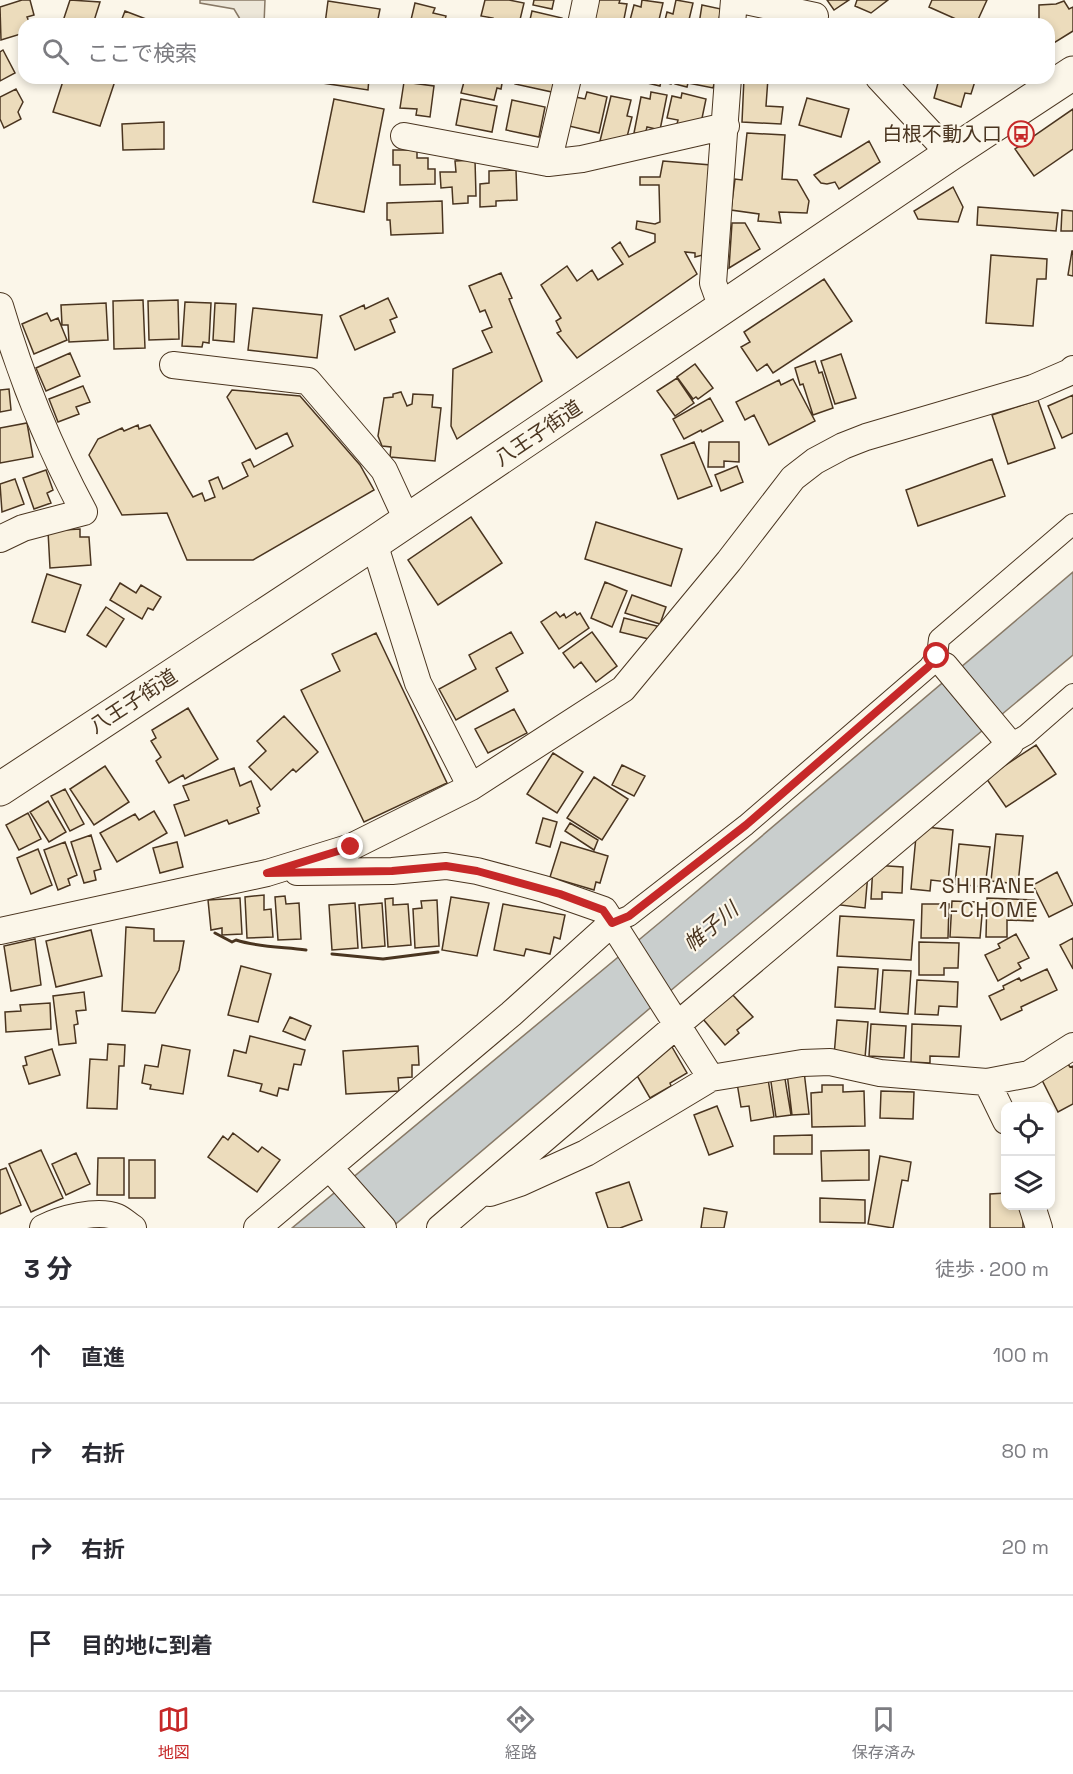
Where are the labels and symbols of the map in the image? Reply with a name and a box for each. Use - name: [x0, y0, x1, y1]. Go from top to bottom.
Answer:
- bus stop icon: 白根不動入口: [1006, 119, 1036, 149]
- place label: 白根不動入口: [882, 121, 1002, 147]
- street label: 八王子街道: [489, 394, 587, 472]
- route start: [923, 642, 949, 668]
- street label: 八王子街道: [84, 663, 182, 739]
- route end: [337, 833, 363, 859]
- district label: SHIRANE 1-CHOME: [939, 872, 1039, 923]
- water label: 帷子川: [678, 895, 745, 957]

